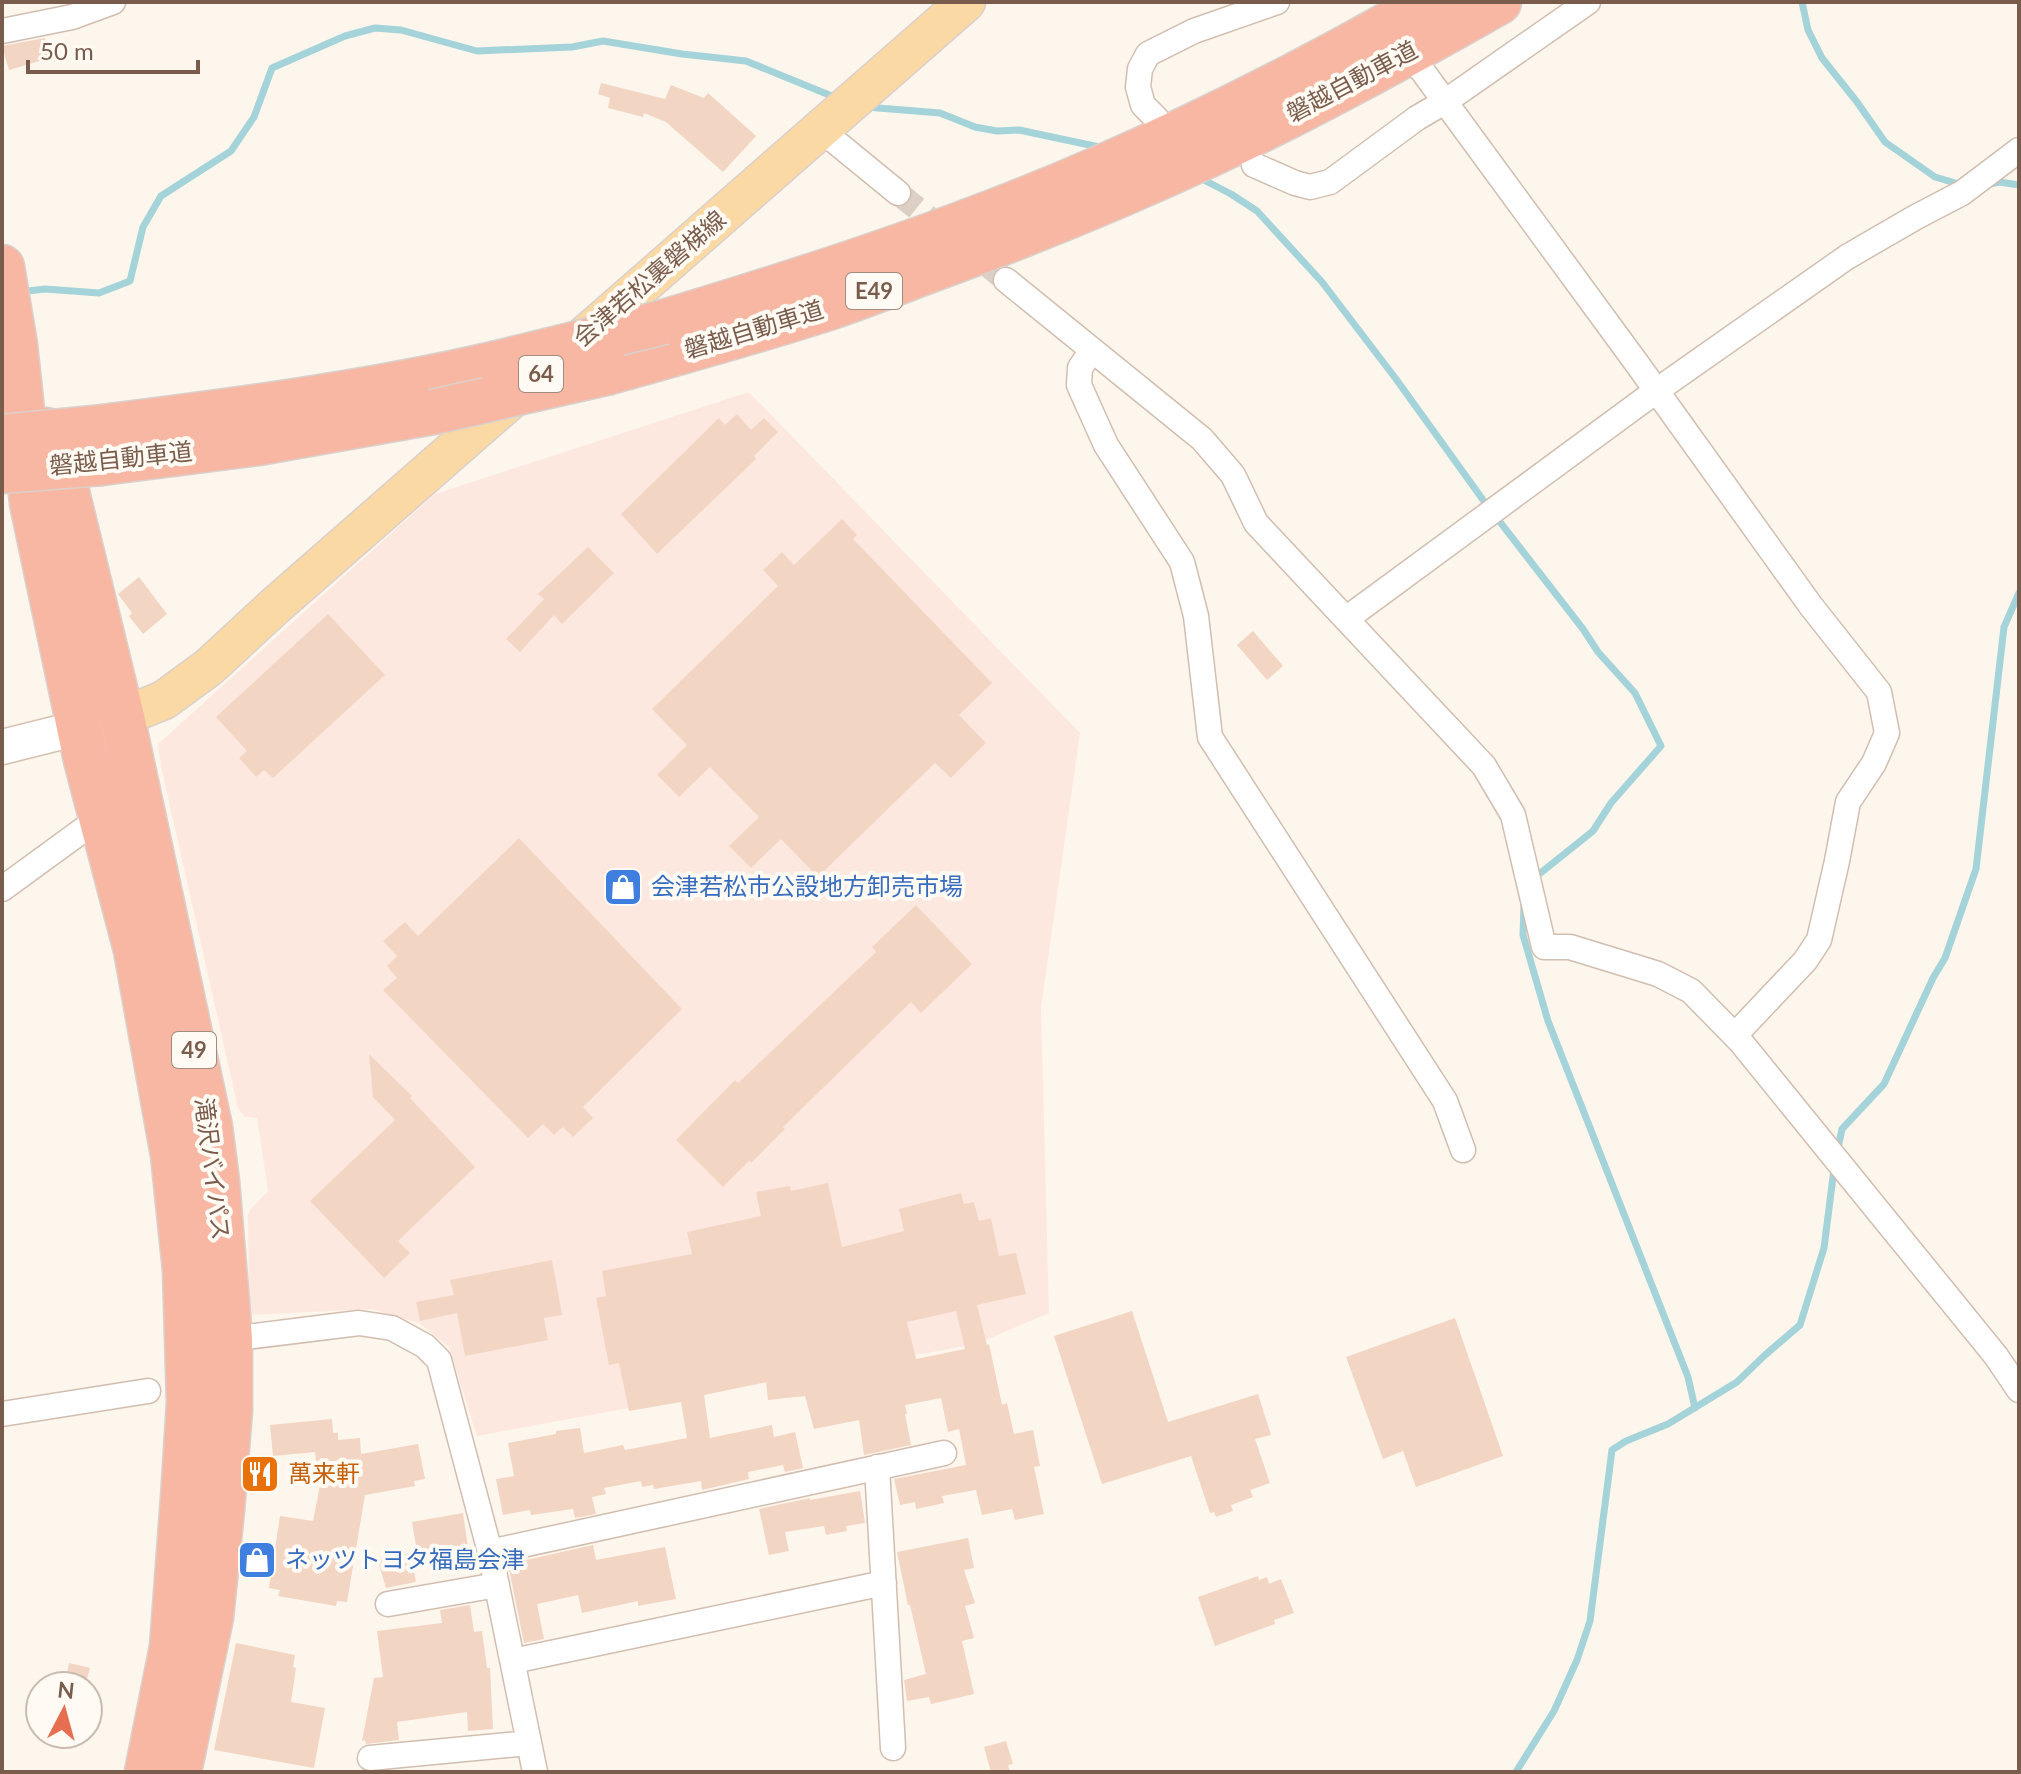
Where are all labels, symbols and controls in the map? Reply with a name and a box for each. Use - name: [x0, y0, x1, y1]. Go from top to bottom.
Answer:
- scale bar: [28, 24, 198, 74]
- street label: 磐越自動車道: [1281, 34, 1422, 127]
- text: 50 m: [40, 36, 94, 65]
- street label: 会津若松裏磐梯線: [567, 204, 731, 352]
- road number: E49: [846, 273, 902, 309]
- street label: 磐越自動車道: [680, 294, 827, 363]
- road number: 64: [519, 356, 563, 392]
- street label: 磐越自動車道: [48, 436, 194, 479]
- shop icon: 会津若松市公設地方卸売市場: [602, 866, 644, 908]
- place label: 会津若松市公設地方卸売市場: [651, 871, 963, 900]
- road number: 49: [172, 1032, 216, 1068]
- street label: 滝沢バイパス: [190, 1096, 237, 1242]
- restaurant icon: 萬来軒: [239, 1453, 281, 1495]
- place label: 萬来軒: [288, 1458, 360, 1487]
- shop icon: ネッツトヨタ福島会津: [236, 1539, 278, 1581]
- place label: ネッツトヨタ福島会津: [285, 1544, 525, 1573]
- north arrow: [24, 1670, 104, 1750]
- text: N: [56, 1675, 76, 1704]

